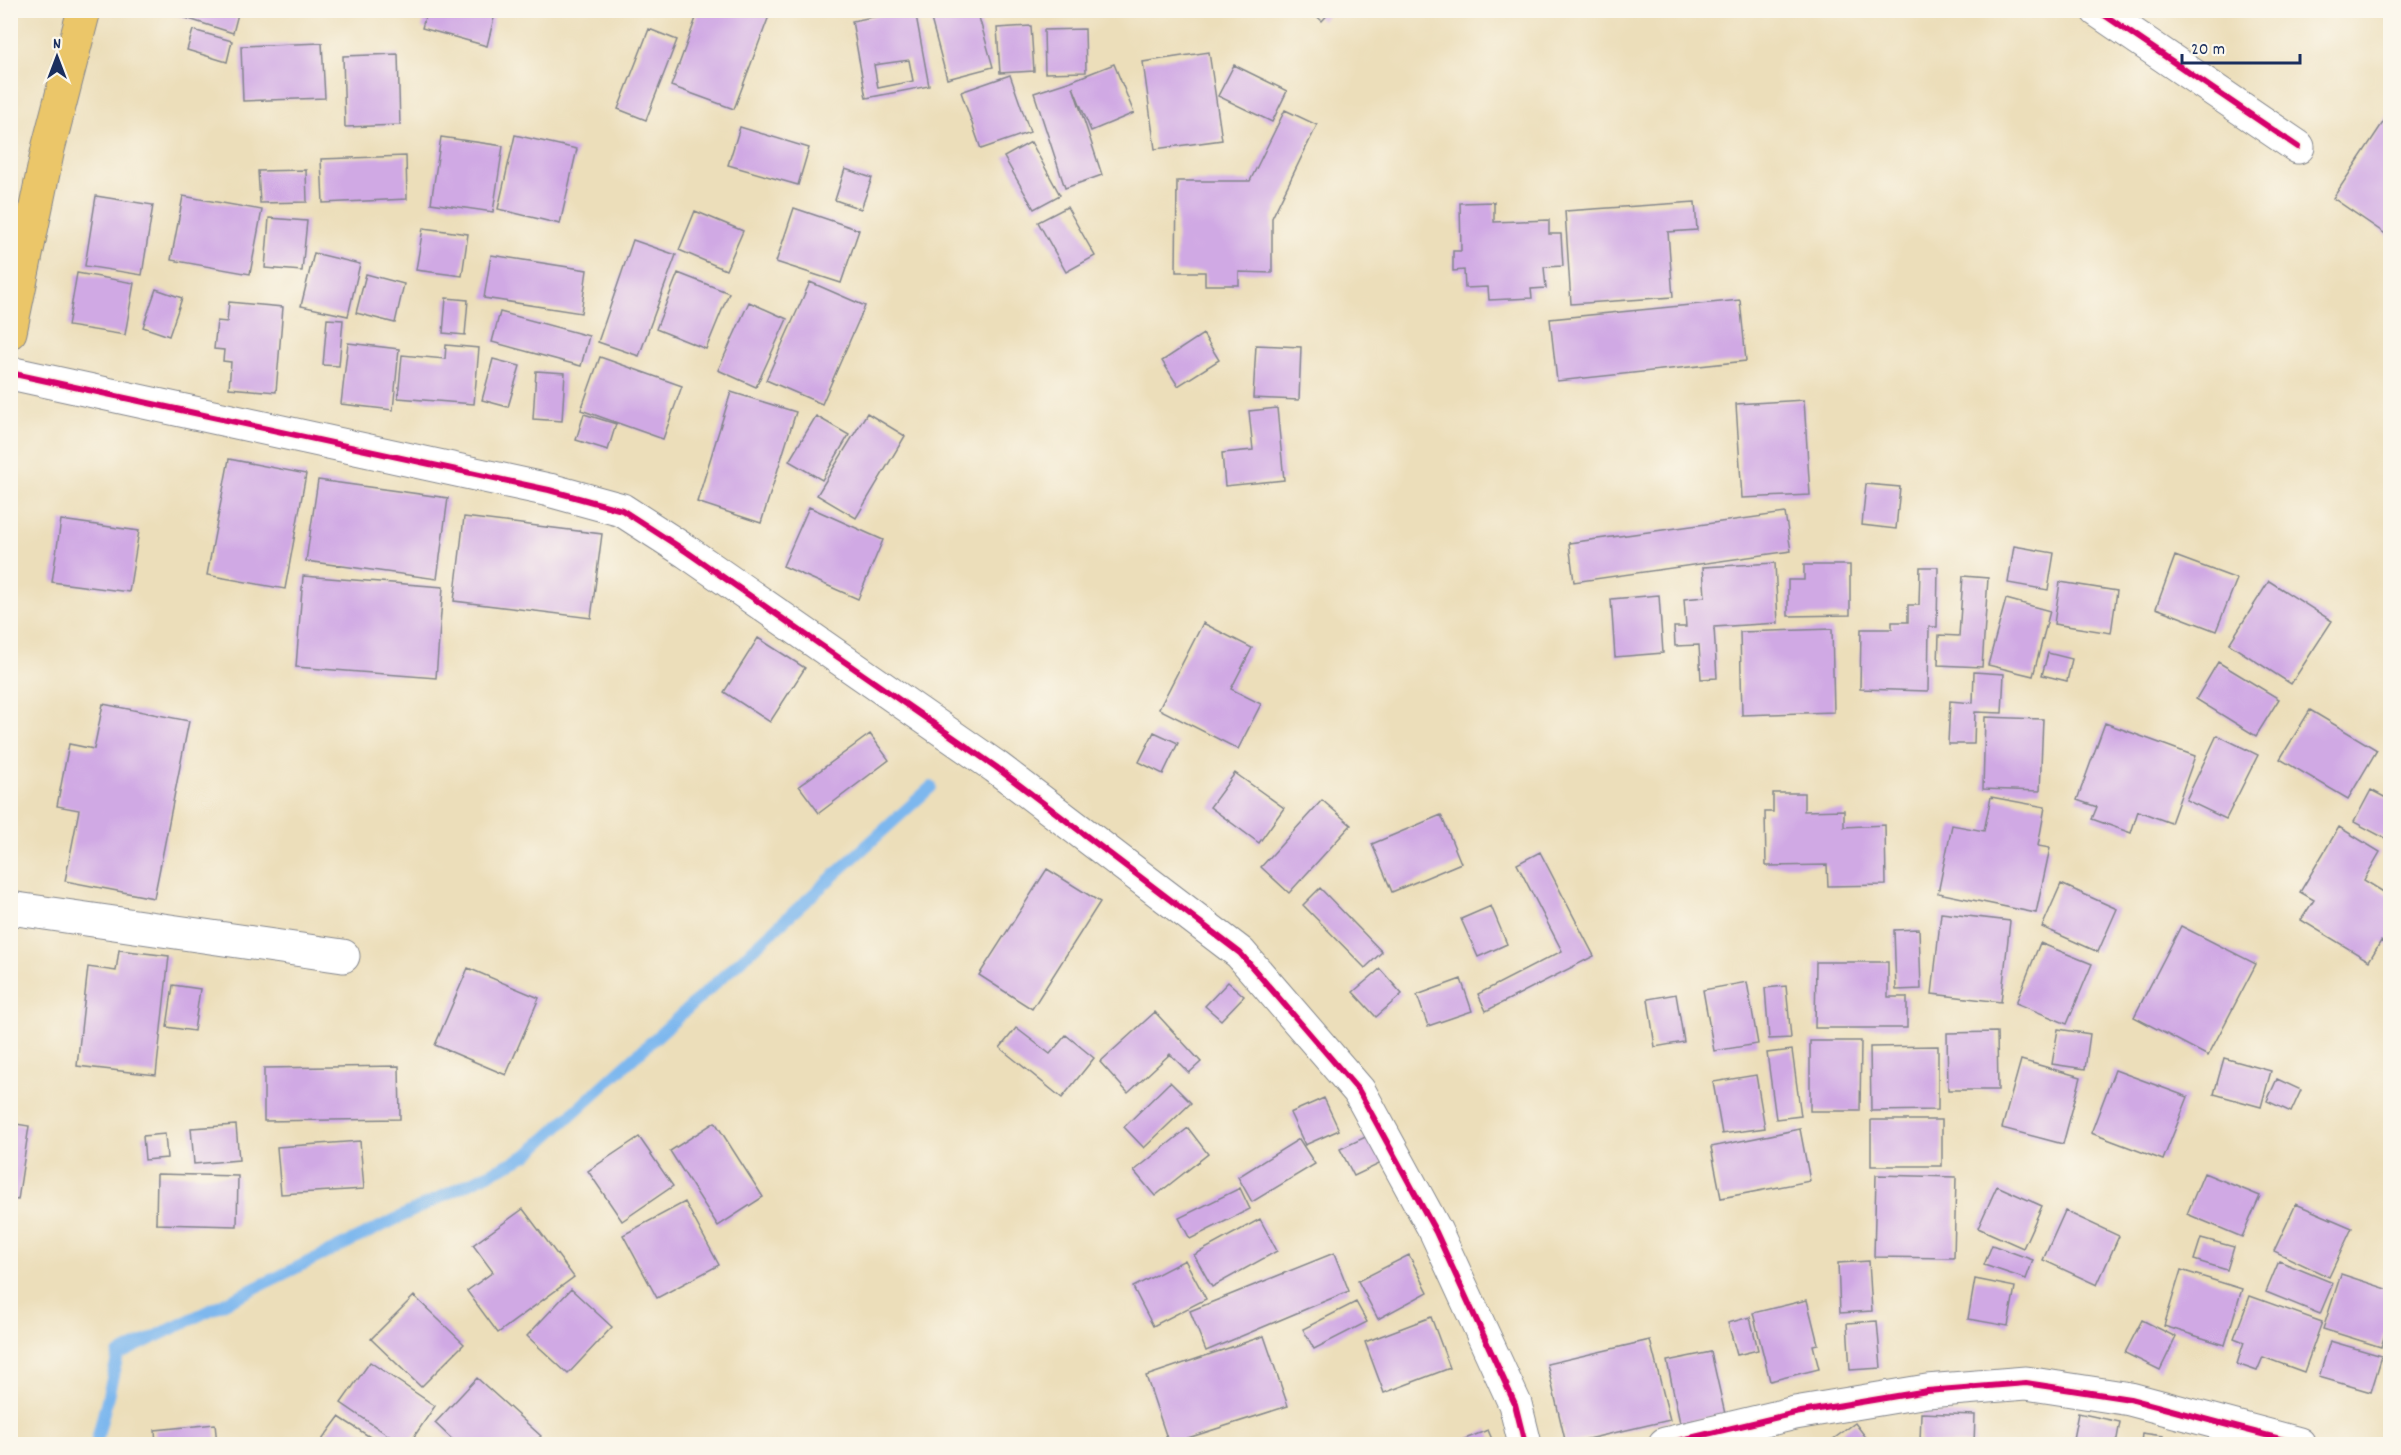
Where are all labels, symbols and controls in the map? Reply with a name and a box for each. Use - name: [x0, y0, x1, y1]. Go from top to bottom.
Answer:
- north arrow: [27, 27, 87, 87]
- scale bar: [2182, 27, 2300, 65]
- text: N: [53, 33, 61, 56]
- text: 20 m: [2191, 38, 2225, 63]

